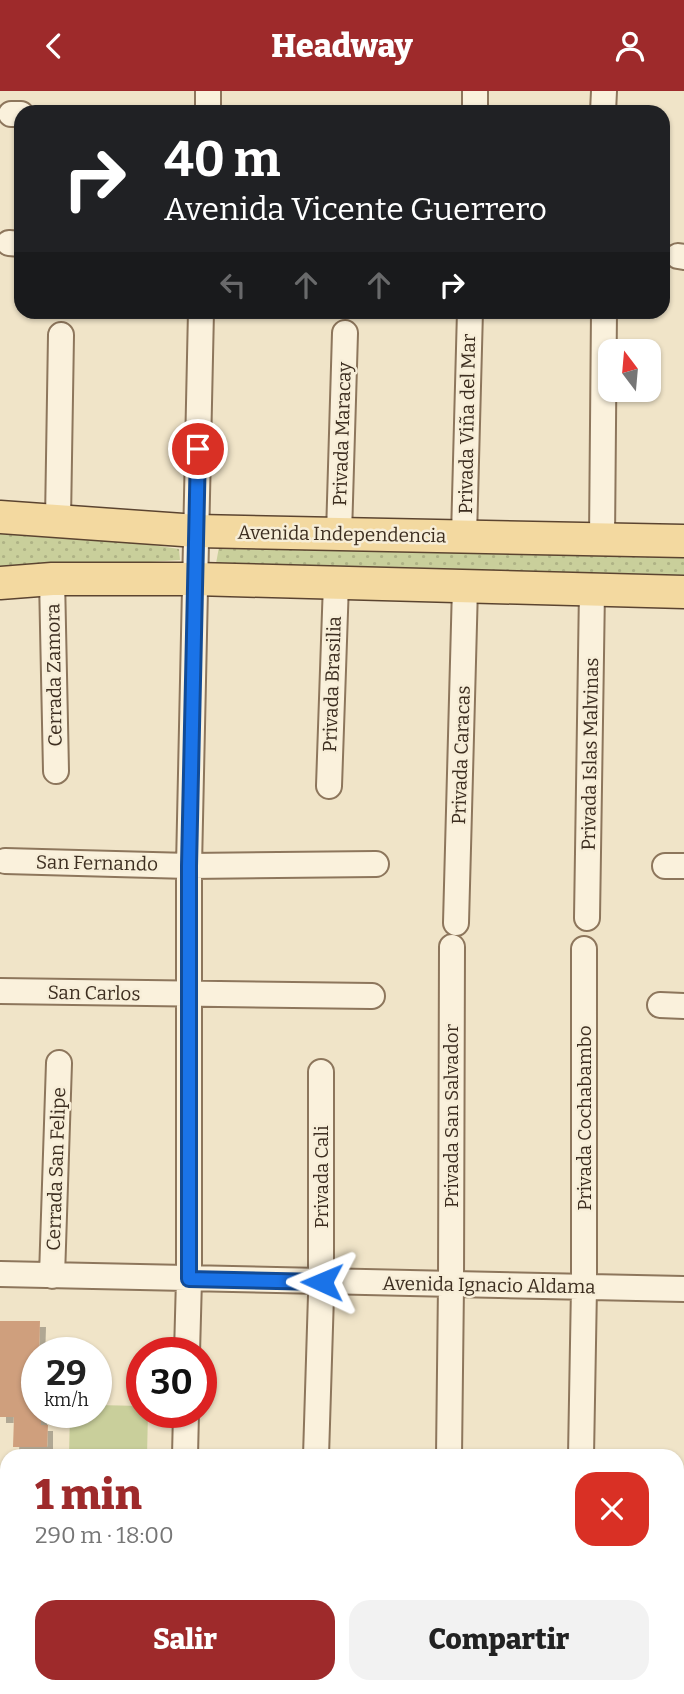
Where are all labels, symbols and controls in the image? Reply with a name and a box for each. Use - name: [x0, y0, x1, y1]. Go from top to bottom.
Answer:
- icon: back: [35, 27, 73, 65]
- text: Headway: [271, 27, 413, 65]
- icon: person: [611, 27, 649, 65]
- text: 40 m: [164, 130, 281, 189]
- icon: right: [49, 133, 140, 224]
- text: Avenida Vicente Guerrero: [164, 190, 547, 228]
- icon: left: [214, 266, 252, 304]
- icon: ahead: [287, 266, 325, 304]
- icon: ahead: [360, 266, 398, 304]
- icon: right: [433, 266, 471, 304]
- street label: Privada Viña del Mar: [454, 333, 480, 514]
- north arrow: [598, 339, 662, 403]
- map controls: [598, 339, 661, 402]
- street label: Privada Maracay: [328, 361, 356, 507]
- pin: [168, 419, 228, 479]
- icon: arrive: [179, 430, 217, 468]
- street label: Avenida Independencia: [238, 521, 447, 547]
- street label: Cerrada Zamora: [41, 603, 67, 747]
- street label: Privada Brasilia: [318, 615, 346, 752]
- street label: Privada Islas Malvinas: [577, 657, 603, 851]
- street label: Privada Caracas: [447, 685, 475, 825]
- street label: San Fernando: [36, 850, 158, 876]
- street label: San Carlos: [47, 981, 141, 1005]
- street label: Privada San Salvador: [440, 1023, 463, 1208]
- street label: Privada Cochabambo: [573, 1025, 596, 1211]
- street label: Cerrada San Felipe: [42, 1087, 70, 1251]
- street label: Privada Cali: [310, 1125, 333, 1229]
- position arrow: [285, 1245, 359, 1319]
- street label: Avenida Ignacio Aldama: [382, 1272, 596, 1298]
- speed limit sign: 30: [126, 1337, 217, 1428]
- text: 29: [46, 1352, 87, 1394]
- text: km/h: [44, 1389, 89, 1411]
- text: 1 min: [35, 1470, 142, 1520]
- button: close: [575, 1472, 649, 1546]
- text: 290 m · 18:00: [35, 1521, 174, 1549]
- button: Salir: [35, 1600, 335, 1680]
- button: Compartir: [349, 1600, 649, 1680]

